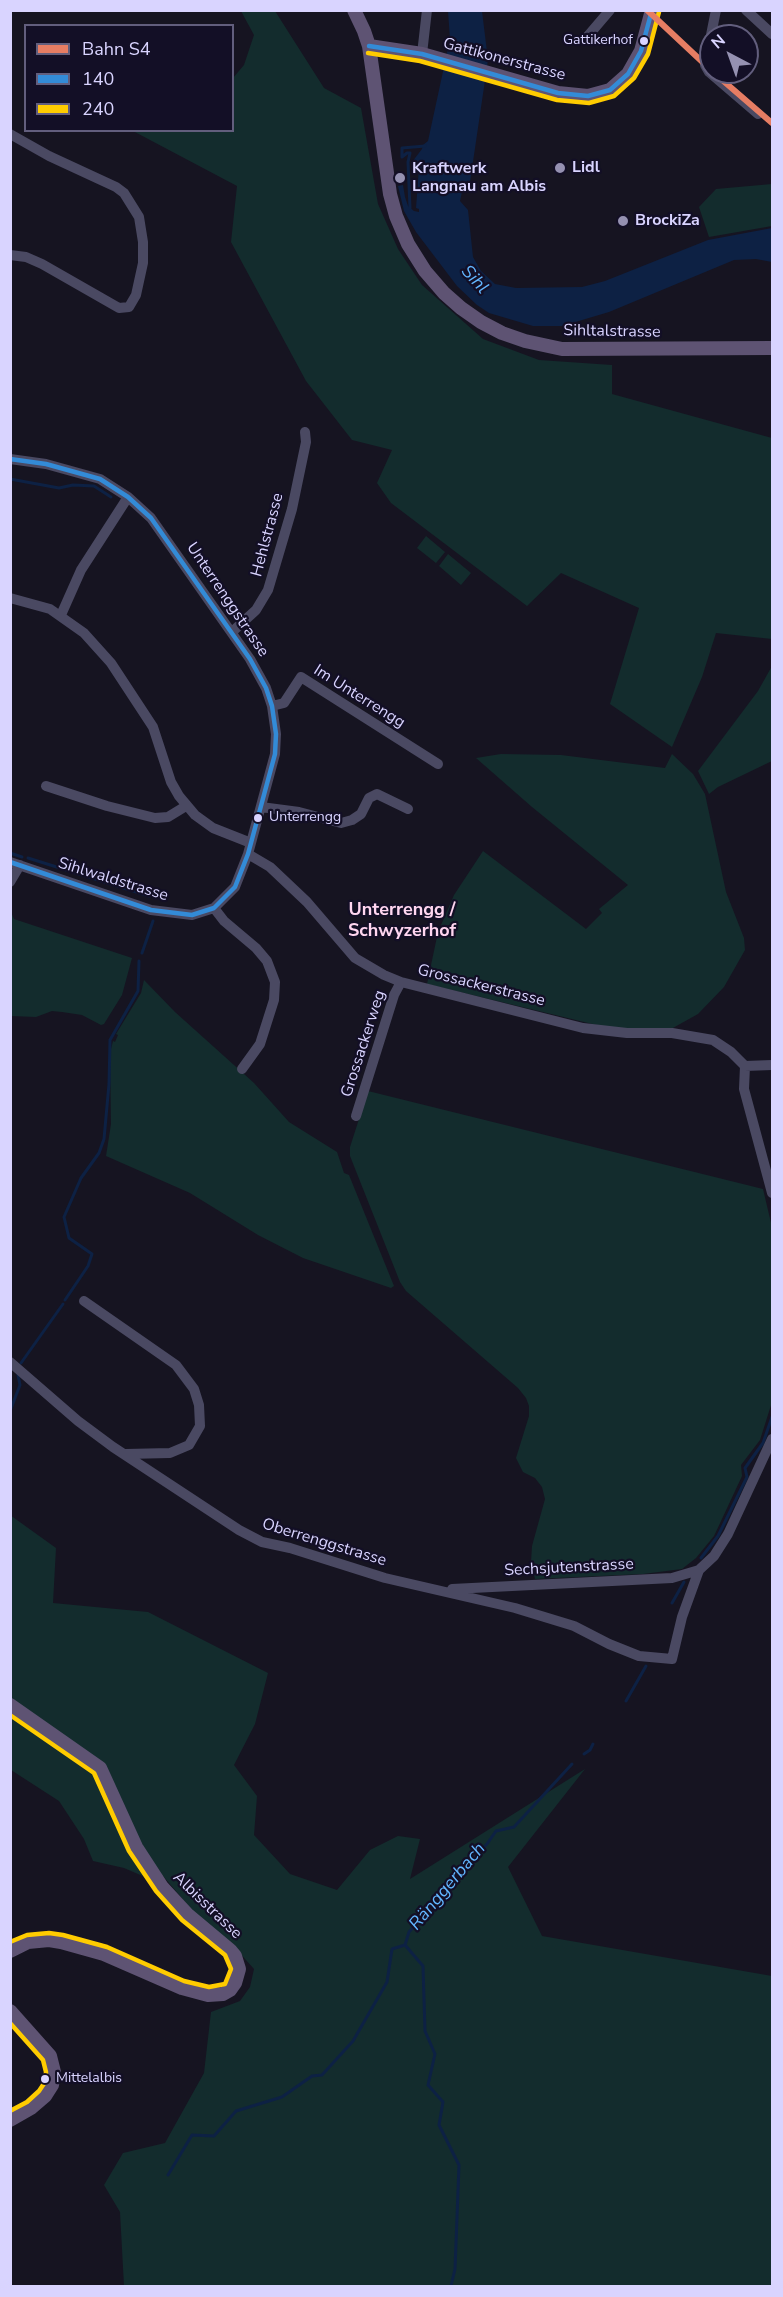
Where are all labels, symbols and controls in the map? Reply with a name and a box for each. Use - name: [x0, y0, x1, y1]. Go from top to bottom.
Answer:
- legend: [24, 24, 234, 132]
- north arrow: [699, 24, 759, 84]
- text: N: [707, 30, 730, 54]
- place label: Gattikerhof: [563, 33, 633, 49]
- street label: Gattikonerstrasse: [441, 34, 567, 86]
- marker: Gattikerhof: [638, 35, 650, 47]
- text: Bahn S4: [82, 37, 151, 61]
- text: 140: [82, 67, 114, 91]
- text: 240: [82, 97, 114, 121]
- place label: Lidl: [572, 158, 600, 178]
- place label: Kraftwerk Langnau am Albis: [412, 159, 546, 197]
- marker: Lidl: [553, 161, 567, 175]
- marker: Kraftwerk Langnau am Albis: [393, 171, 407, 185]
- place label: BrockiZa: [635, 211, 700, 231]
- marker: BrockiZa: [616, 214, 630, 228]
- water label: Sihl: [456, 261, 492, 299]
- street label: Sihltalstrasse: [563, 322, 661, 342]
- street label: Hehlstrasse: [248, 491, 288, 579]
- street label: Unterrenggstrasse: [182, 539, 272, 661]
- street label: Im Unterrengg: [310, 661, 408, 733]
- place label: Unterrengg: [269, 810, 341, 826]
- marker: Unterrengg: [252, 812, 264, 824]
- street label: Sihlwaldstrasse: [56, 854, 170, 906]
- district label: Unterrengg / Schwyzerhof: [348, 900, 456, 942]
- street label: Grossackerstrasse: [415, 961, 547, 1011]
- street label: Grossackerweg: [338, 988, 390, 1100]
- street label: Oberrenggstrasse: [259, 1515, 389, 1571]
- street label: Sechsjutenstrasse: [504, 1555, 634, 1581]
- water label: Ränggerbach: [405, 1839, 491, 1935]
- street label: Albisstrasse: [169, 1868, 245, 1944]
- place label: Mittelalbis: [56, 2071, 122, 2087]
- marker: Mittelalbis: [39, 2073, 51, 2085]

